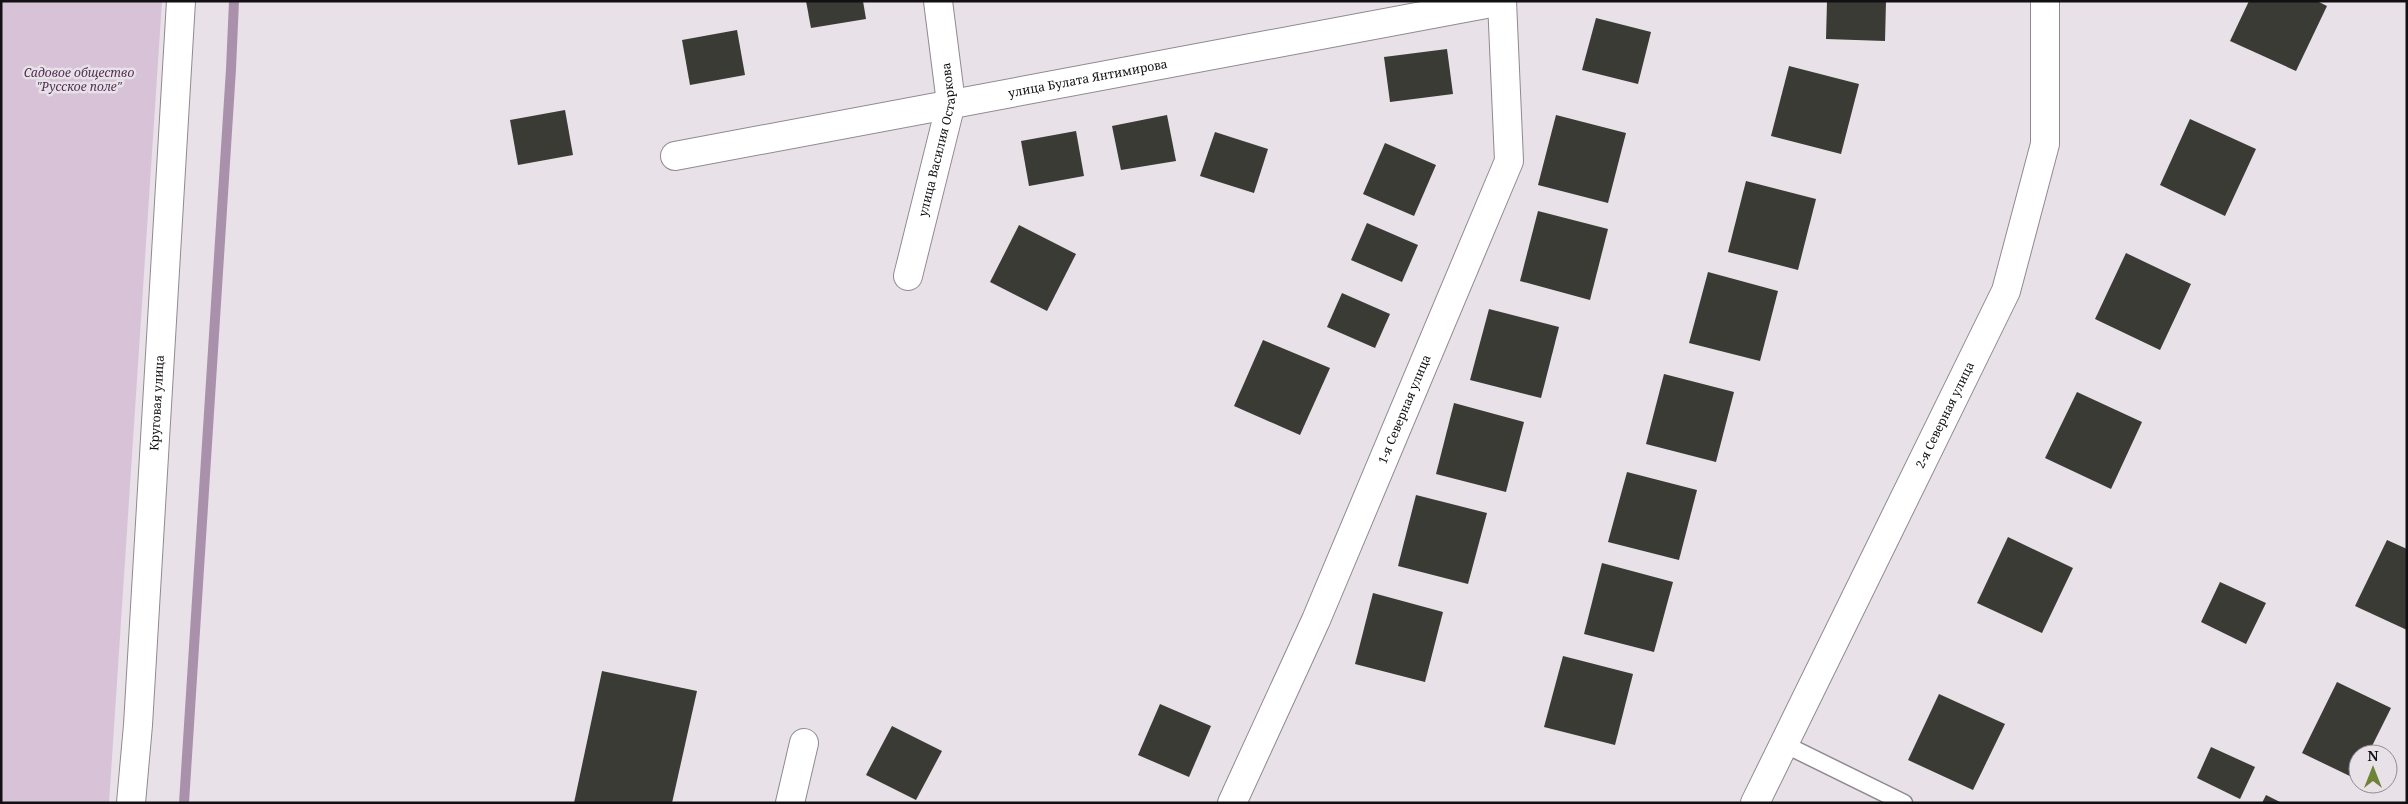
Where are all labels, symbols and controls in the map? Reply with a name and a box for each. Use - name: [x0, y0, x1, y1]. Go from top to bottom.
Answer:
- street label: улица Булата Янтимирова: [1007, 55, 1169, 101]
- street label: улица Василия Остаркова: [914, 62, 959, 219]
- park label: Садовое общество "Русское поле": [24, 64, 134, 95]
- street label: 1-я Северная улица: [1374, 352, 1435, 466]
- street label: Круговая улица: [145, 354, 168, 451]
- street label: 2-я Северная улица: [1911, 359, 1978, 471]
- north arrow: [2348, 744, 2398, 794]
- text: N: [2367, 746, 2379, 765]

